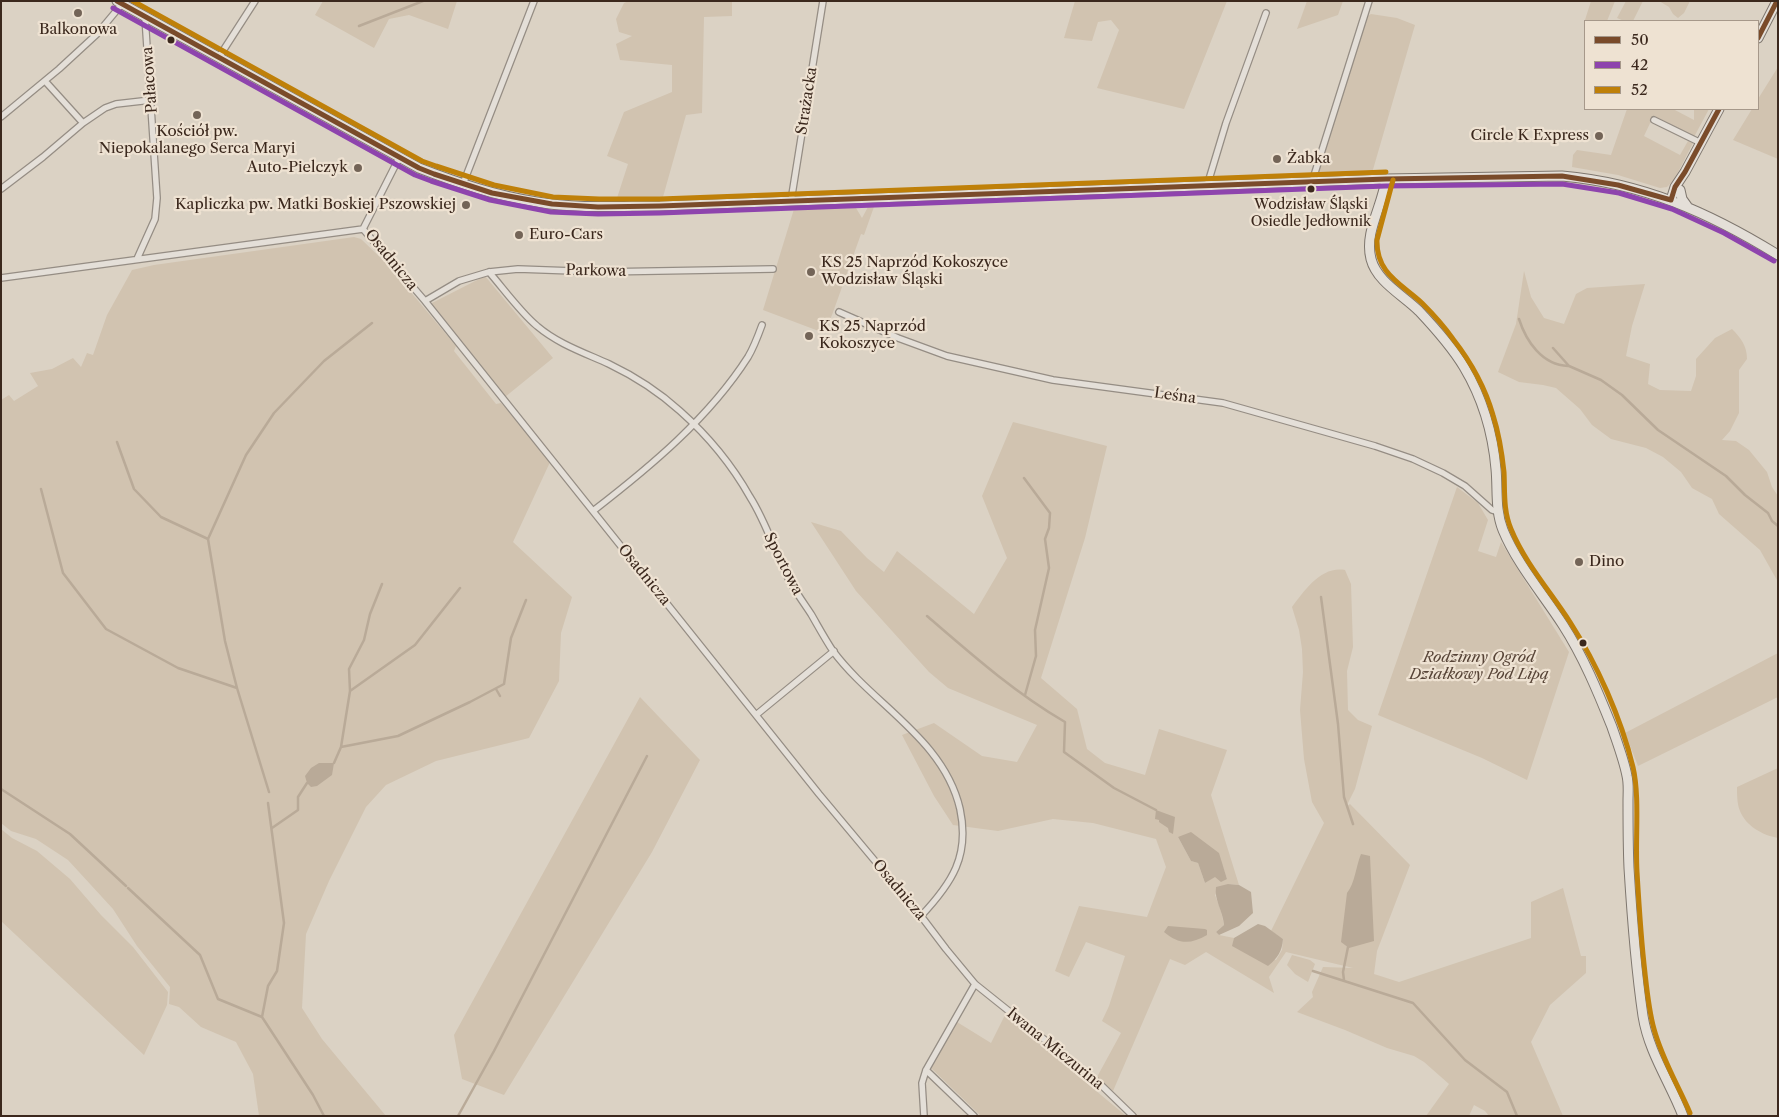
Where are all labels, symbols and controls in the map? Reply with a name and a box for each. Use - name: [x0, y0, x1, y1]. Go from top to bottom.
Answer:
- marker: Balkonowa: [72, 7, 84, 19]
- legend: [1584, 20, 1759, 110]
- place label: Balkonowa: [39, 21, 117, 39]
- text: 50: [1631, 30, 1649, 49]
- unlabelled marker: [166, 35, 176, 45]
- street label: Pałacowa: [139, 46, 161, 114]
- text: 42: [1631, 55, 1648, 74]
- street label: Strażacka: [793, 66, 821, 136]
- text: 52: [1631, 80, 1648, 99]
- marker: Kościół pw. Niepokalanego Serca Maryi: [191, 109, 203, 121]
- place label: Kościół pw. Niepokalanego Serca Maryi: [99, 123, 295, 158]
- place label: Circle K Express: [1470, 127, 1589, 145]
- marker: Circle K Express: [1593, 130, 1605, 142]
- place label: Żabka: [1287, 150, 1330, 168]
- marker: Żabka: [1271, 153, 1283, 165]
- place label: Auto-Pielczyk: [247, 159, 348, 177]
- marker: Auto-Pielczyk: [352, 162, 364, 174]
- marker: Wodzisław Śląski Osiedle Jedłownik: [1306, 184, 1316, 194]
- place label: Kapliczka pw. Matki Boskiej Pszowskiej: [175, 196, 456, 214]
- place label: Wodzisław Śląski Osiedle Jedłownik: [1251, 197, 1371, 230]
- marker: Kapliczka pw. Matki Boskiej Pszowskiej: [460, 199, 472, 211]
- street label: Osadnicza: [361, 226, 421, 294]
- place label: Euro-Cars: [529, 226, 603, 244]
- marker: Euro-Cars: [513, 229, 525, 241]
- place label: KS 25 Naprzód Kokoszyce Wodzisław Śląski: [821, 254, 1008, 289]
- street label: Parkowa: [566, 261, 626, 281]
- marker: KS 25 Naprzód Kokoszyce Wodzisław Śląski: [805, 266, 817, 278]
- place label: KS 25 Naprzód Kokoszyce: [819, 318, 926, 353]
- marker: KS 25 Naprzód Kokoszyce: [803, 330, 815, 342]
- street label: Leśna: [1153, 384, 1197, 408]
- street label: Sportowa: [760, 530, 806, 598]
- street label: Osadnicza: [614, 541, 674, 609]
- place label: Dino: [1589, 553, 1624, 571]
- marker: Dino: [1573, 556, 1585, 568]
- unlabelled marker: [1578, 638, 1588, 648]
- park label: Rodzinny Ogród Działkowy Pod Lipą: [1409, 649, 1549, 684]
- street label: Osadnicza: [868, 856, 930, 924]
- street label: Iwana Miczurina: [1003, 1004, 1107, 1094]

